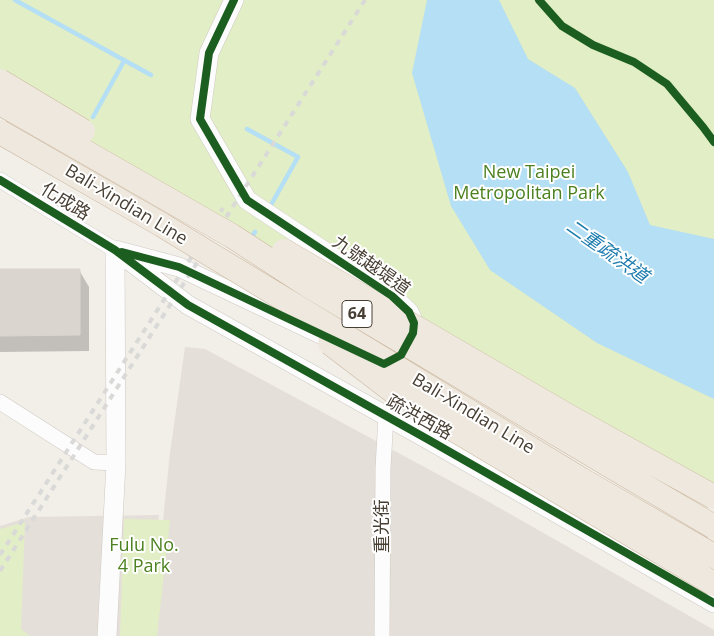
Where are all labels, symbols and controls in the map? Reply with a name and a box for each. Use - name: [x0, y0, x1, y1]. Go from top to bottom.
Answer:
- street label: Bali-Xindian Line: [61, 160, 191, 250]
- park label: New Taipei Metropolitan Park: [453, 162, 605, 204]
- street label: 化成路: [36, 179, 94, 225]
- water label: 二重疏洪道: [562, 215, 652, 289]
- street label: 九號越堤道: [328, 231, 414, 301]
- road number: 64: [342, 300, 372, 328]
- street label: Bali-Xindian Line: [408, 369, 538, 459]
- street label: 疏洪西路: [382, 391, 456, 445]
- street label: 重光街: [372, 499, 394, 553]
- park label: Fulu No. 4 Park: [109, 535, 179, 578]

